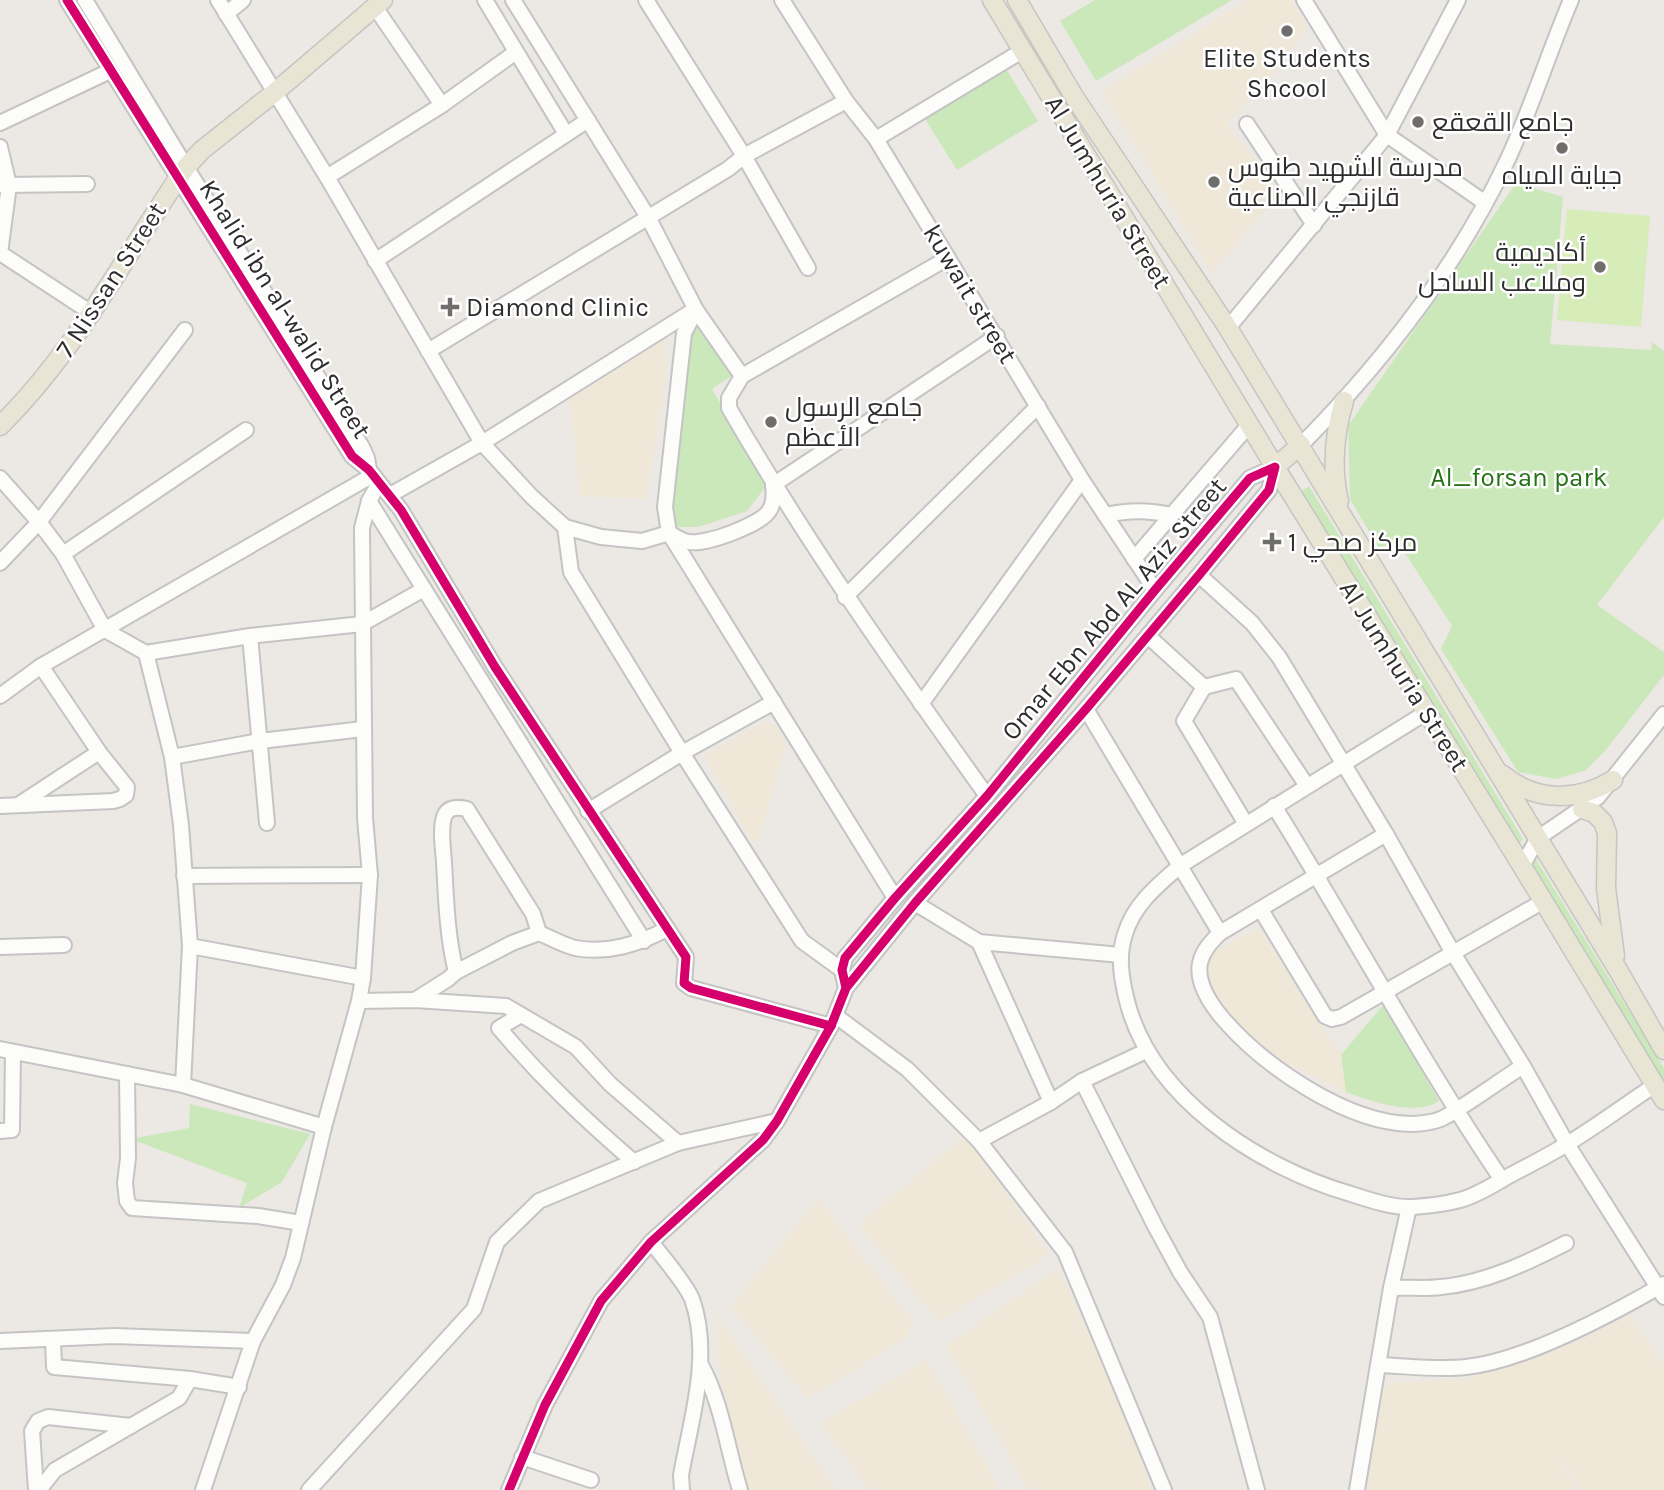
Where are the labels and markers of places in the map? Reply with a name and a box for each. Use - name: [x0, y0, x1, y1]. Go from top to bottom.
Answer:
- marker: Elite Students Shcool: [1279, 23, 1295, 39]
- place label: Elite Students Shcool: [1203, 43, 1371, 104]
- place label: جامع القعقع: [1432, 107, 1574, 139]
- marker: جامع القعقع: [1410, 114, 1426, 130]
- marker: جباية المياه: [1554, 140, 1570, 156]
- place label: مدرسة الشهيد طنوس قازنجي الصناعية: [1228, 152, 1463, 218]
- place label: جباية المياه: [1502, 160, 1622, 191]
- marker: مدرسة الشهيد طنوس قازنجي الصناعية: [1206, 174, 1222, 190]
- place label: أكاديمية وملاعب الساحل: [1418, 235, 1586, 298]
- marker: أكاديمية وملاعب الساحل: [1592, 259, 1608, 275]
- place label: Diamond Clinic: [466, 292, 649, 323]
- marker: Diamond Clinic: [440, 297, 460, 317]
- place label: جامع الرسول الأعظم: [785, 392, 922, 455]
- marker: جامع الرسول الأعظم: [763, 414, 779, 430]
- place label: مركز صحي 1: [1288, 527, 1417, 563]
- marker: مركز صحي 1: [1262, 532, 1282, 552]

